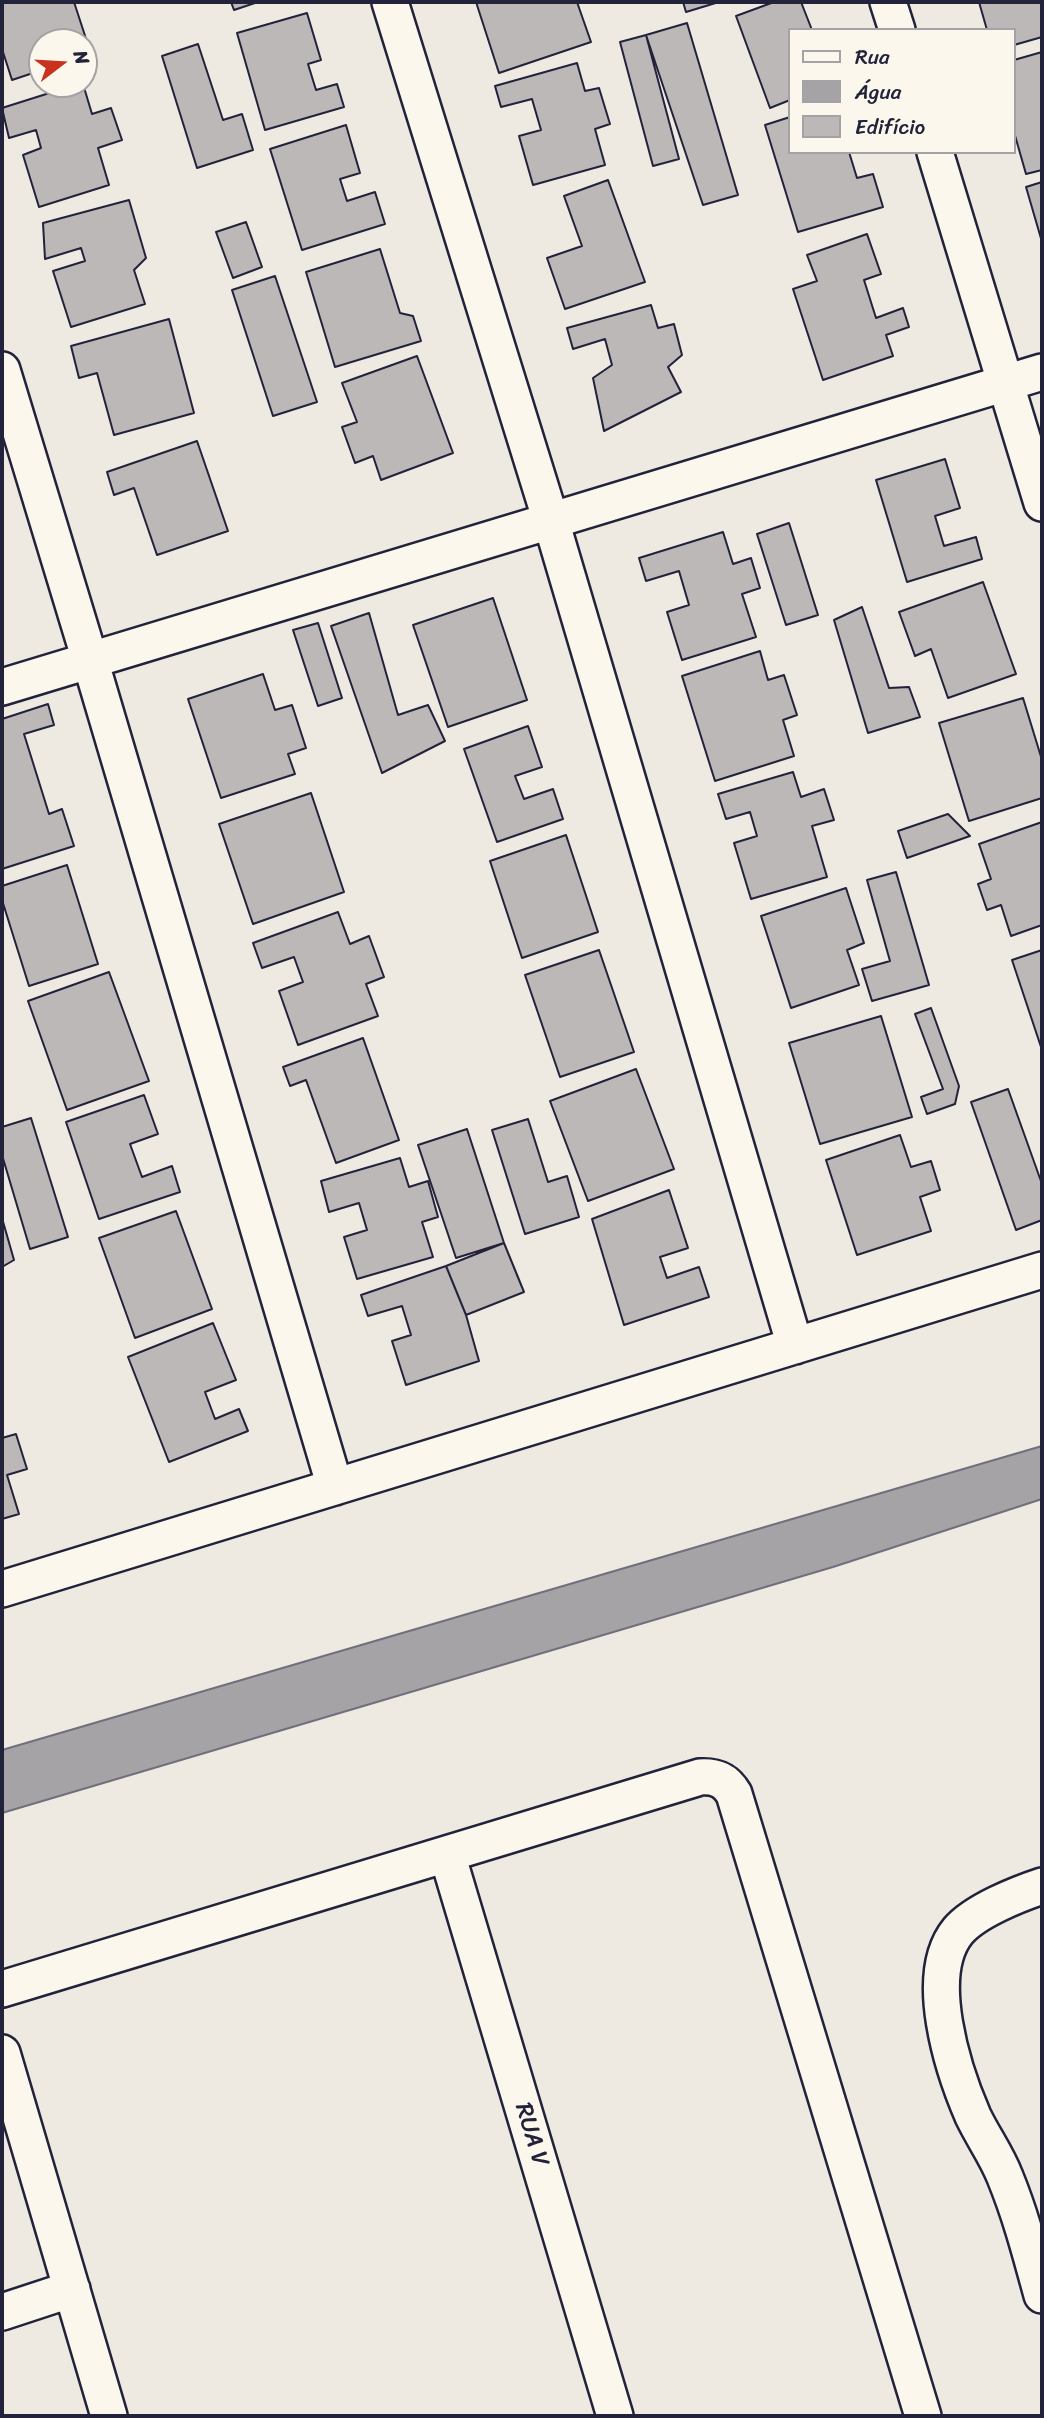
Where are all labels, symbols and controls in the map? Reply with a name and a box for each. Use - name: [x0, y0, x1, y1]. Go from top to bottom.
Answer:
- north arrow: [28, 28, 98, 98]
- legend: [788, 28, 1016, 154]
- text: Rua: [855, 38, 890, 76]
- text: N: [64, 46, 99, 68]
- text: Água: [855, 73, 901, 111]
- text: Edifício: [855, 108, 925, 146]
- street label: RUA V: [508, 2100, 554, 2170]

